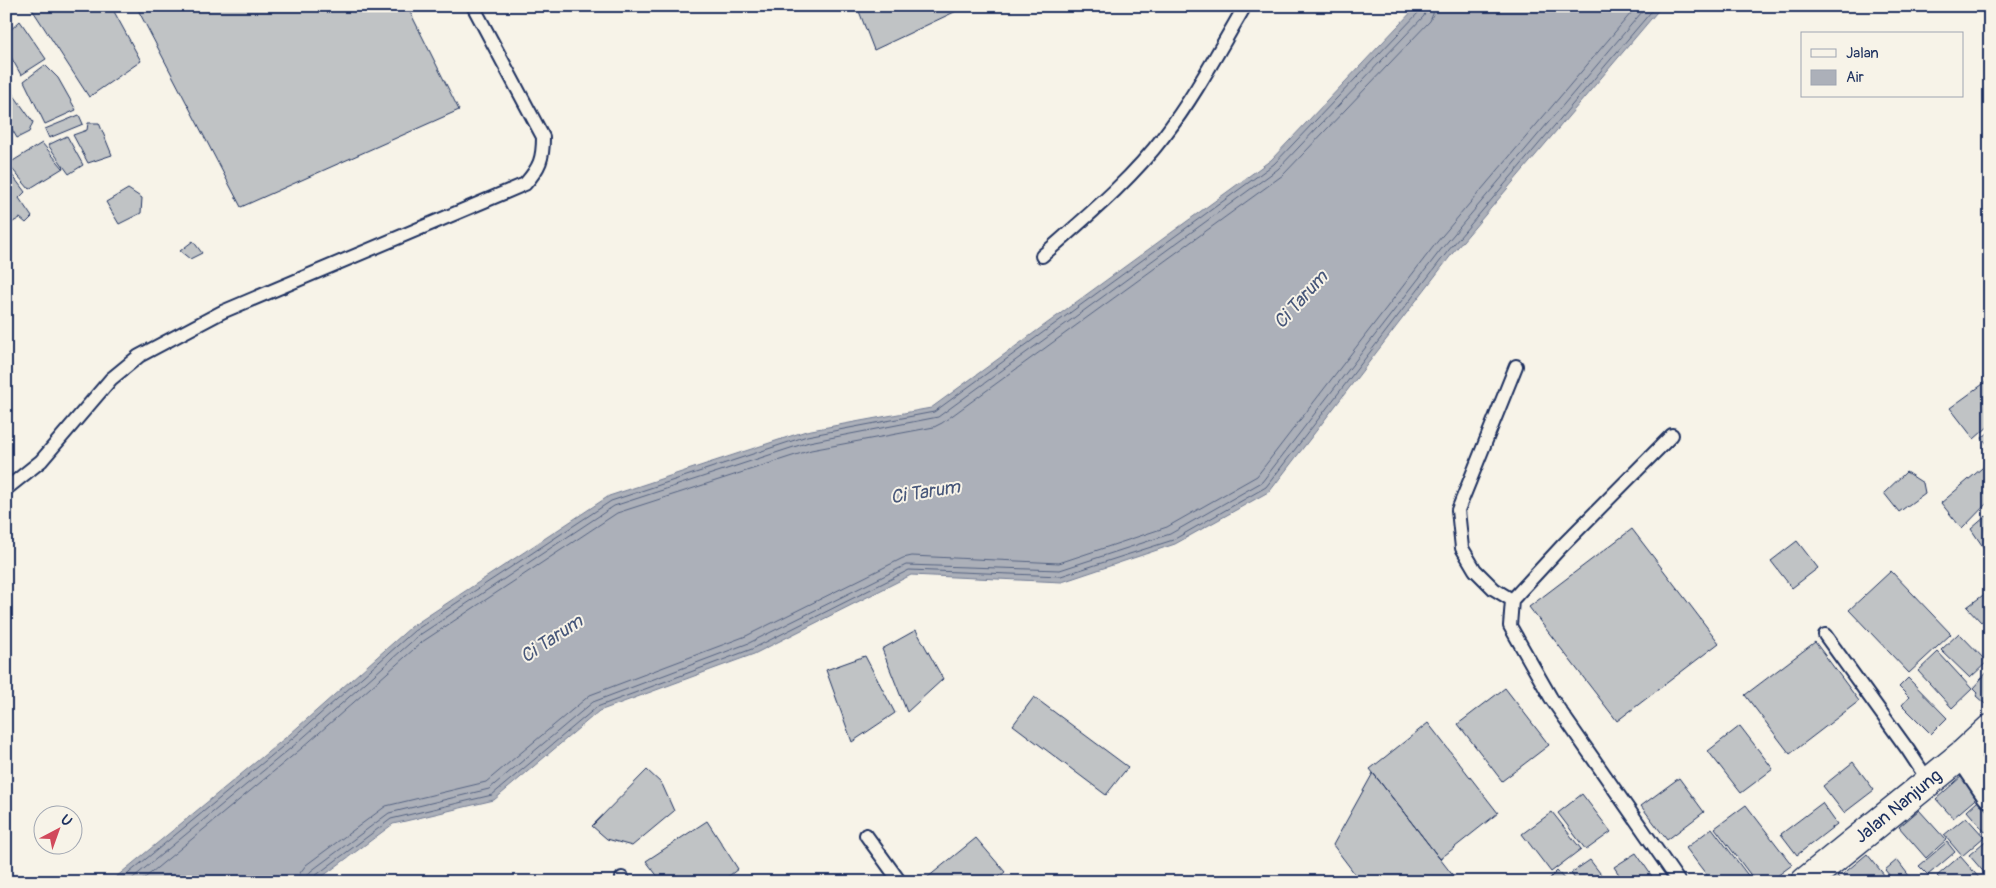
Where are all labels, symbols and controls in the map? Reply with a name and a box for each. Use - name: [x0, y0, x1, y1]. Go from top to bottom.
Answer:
- legend: [1801, 32, 1964, 98]
- text: Jalan: [1846, 44, 1879, 63]
- text: Air: [1846, 68, 1864, 87]
- water label: Ci Tarum: [1268, 265, 1334, 334]
- water label: Ci Tarum: [889, 474, 963, 509]
- water label: Ci Tarum: [516, 609, 588, 668]
- street label: Jalan Nanjung: [1850, 764, 1947, 849]
- north arrow: [32, 806, 82, 856]
- text: U: [57, 811, 75, 830]

